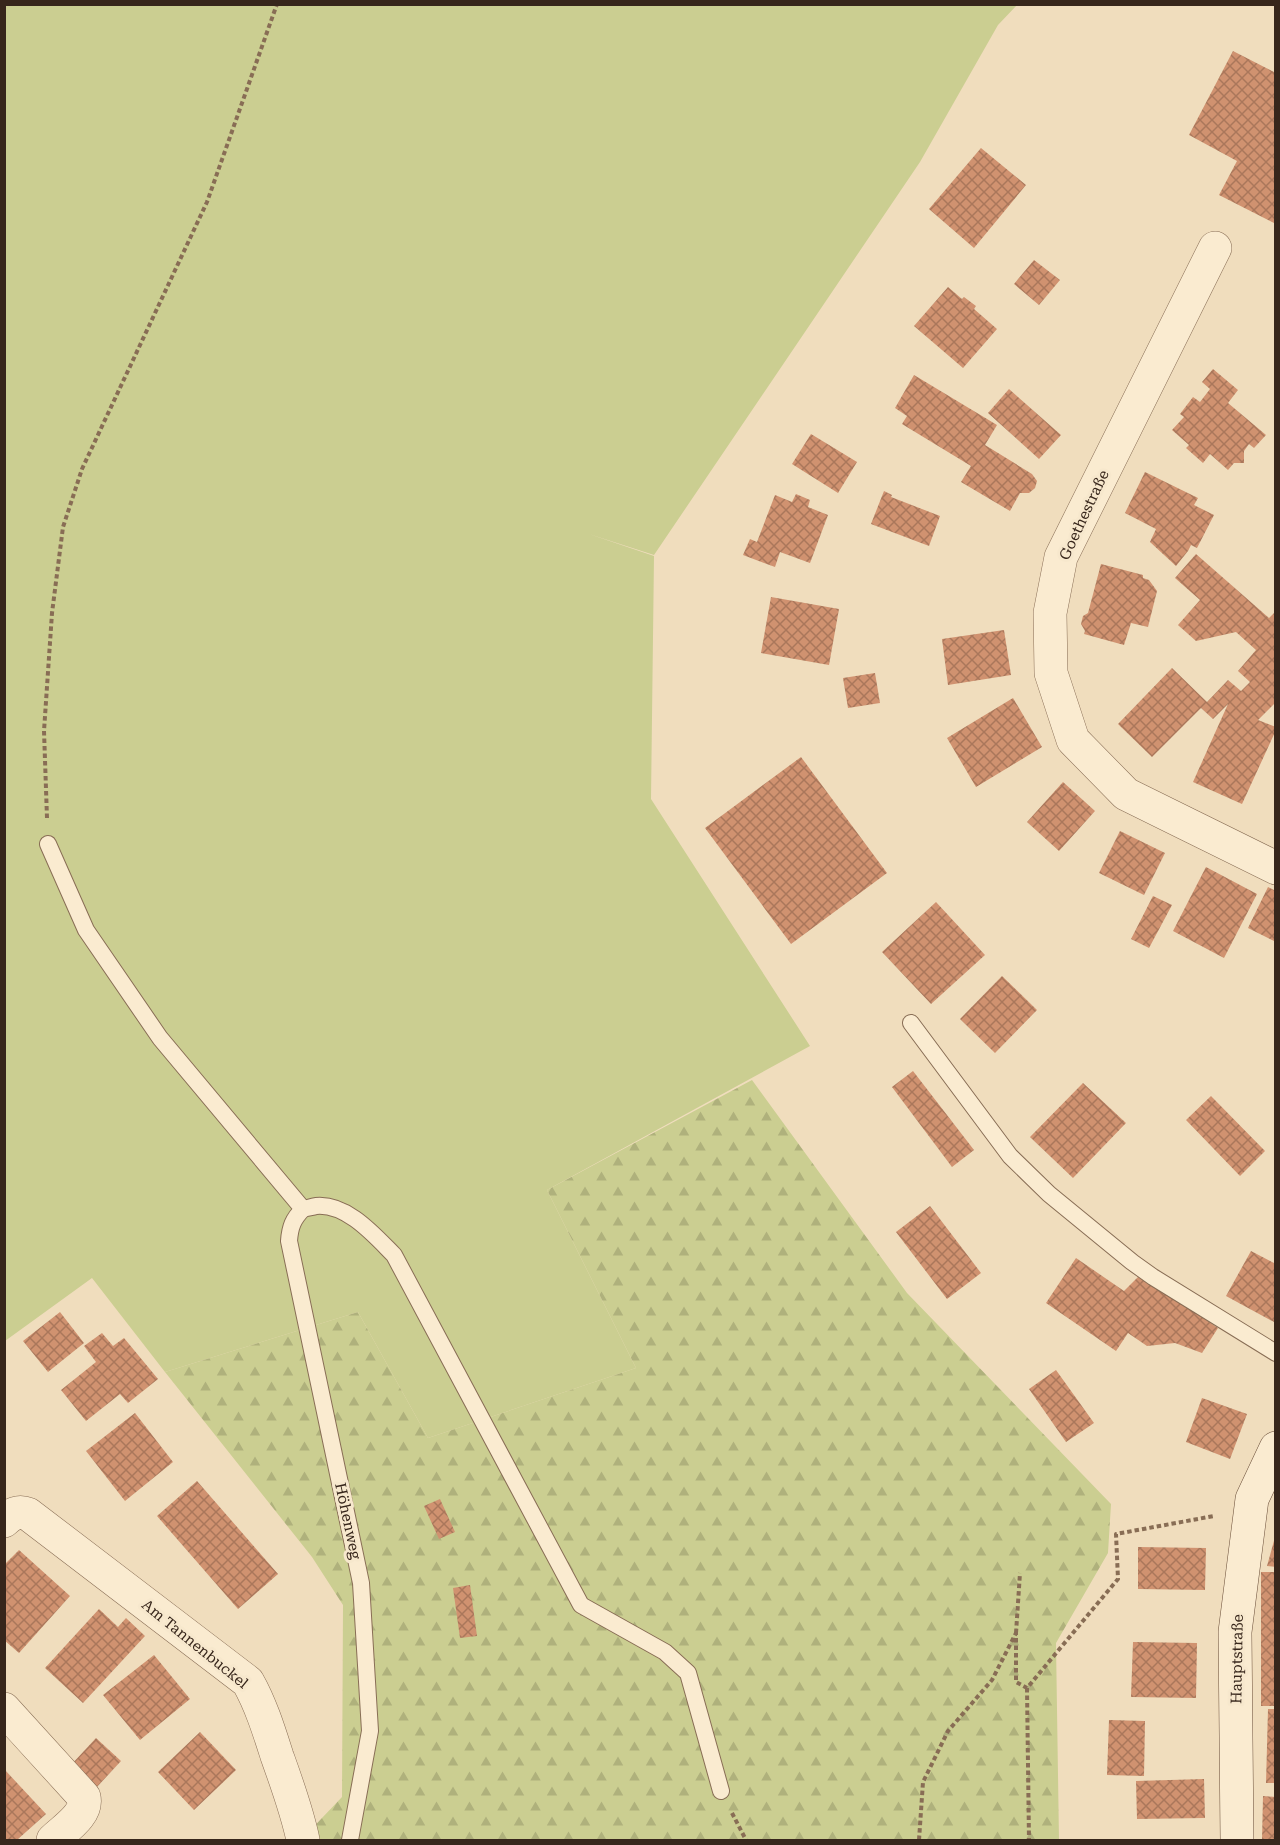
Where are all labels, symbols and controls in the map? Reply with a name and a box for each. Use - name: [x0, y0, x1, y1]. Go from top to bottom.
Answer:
- street label: Goethestraße: [1055, 467, 1113, 563]
- street label: Höhenweg: [331, 1481, 365, 1561]
- street label: Am Tannenbuckel: [138, 1596, 252, 1693]
- street label: Hauptstraße: [1227, 1614, 1247, 1704]

